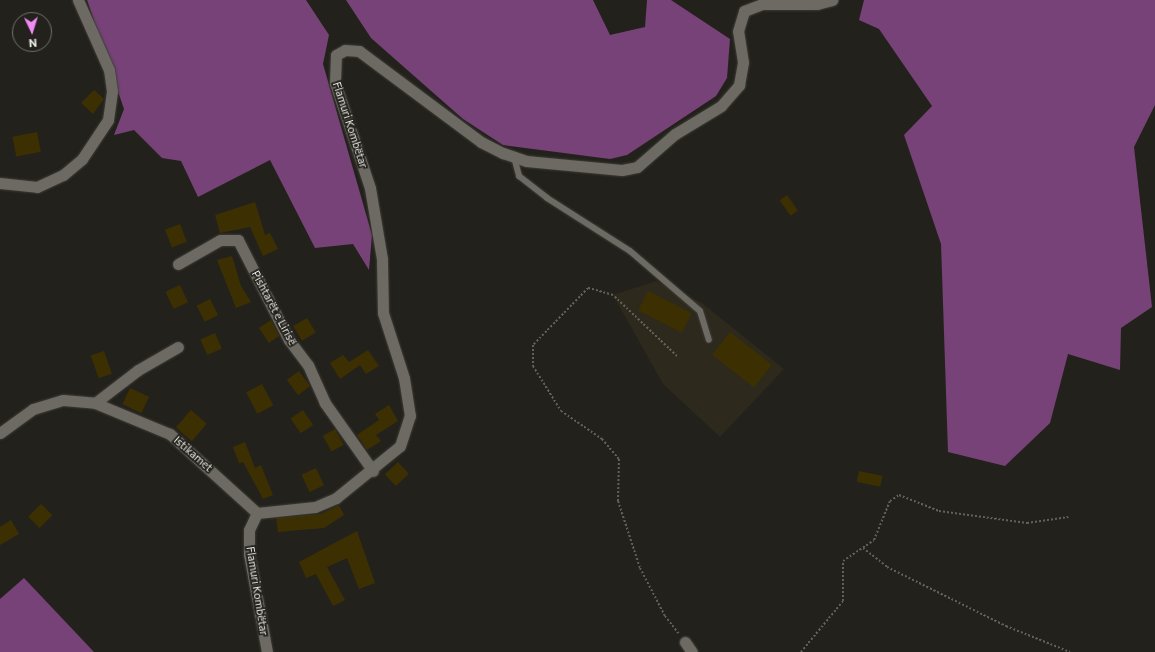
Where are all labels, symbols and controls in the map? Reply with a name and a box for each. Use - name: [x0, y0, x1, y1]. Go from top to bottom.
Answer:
- north arrow: [12, 12, 52, 52]
- text: N: [28, 37, 37, 50]
- street label: Flamuri Kombëtar: [330, 80, 370, 170]
- street label: Pishtarët e Lirisë: [249, 268, 299, 348]
- street label: Istikamet: [171, 434, 215, 474]
- street label: Flamuri Kombëtar: [243, 546, 271, 636]

